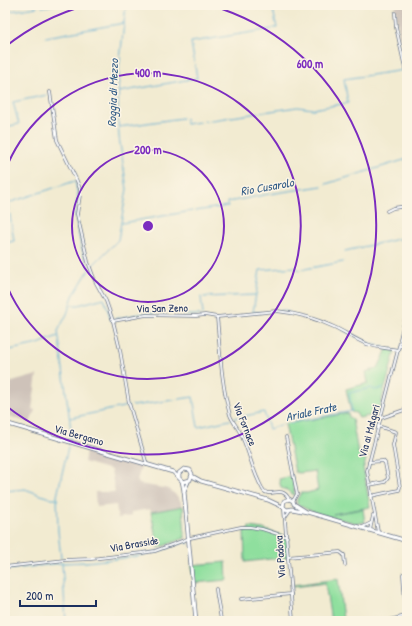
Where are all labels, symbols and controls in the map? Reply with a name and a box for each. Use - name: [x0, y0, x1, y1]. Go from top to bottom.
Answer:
- text: 600 m: [297, 55, 323, 72]
- water label: Roggia di Mezzo: [103, 57, 122, 127]
- text: 400 m: [135, 64, 161, 81]
- text: 200 m: [134, 141, 162, 158]
- water label: Rio Cusarolo: [239, 173, 296, 200]
- centre of rings: [141, 219, 155, 233]
- street label: Via San Zeno: [136, 301, 189, 315]
- water label: Ariale Frate: [284, 398, 339, 425]
- street label: Via Fornace: [230, 400, 260, 449]
- street label: Via ai Malgari: [355, 403, 383, 459]
- street label: Via Bergamo: [53, 421, 106, 449]
- street label: Via Brasside: [109, 533, 160, 555]
- street label: Via Padova: [271, 535, 288, 579]
- scale bar: [20, 582, 96, 608]
- text: 200 m: [26, 587, 53, 604]

